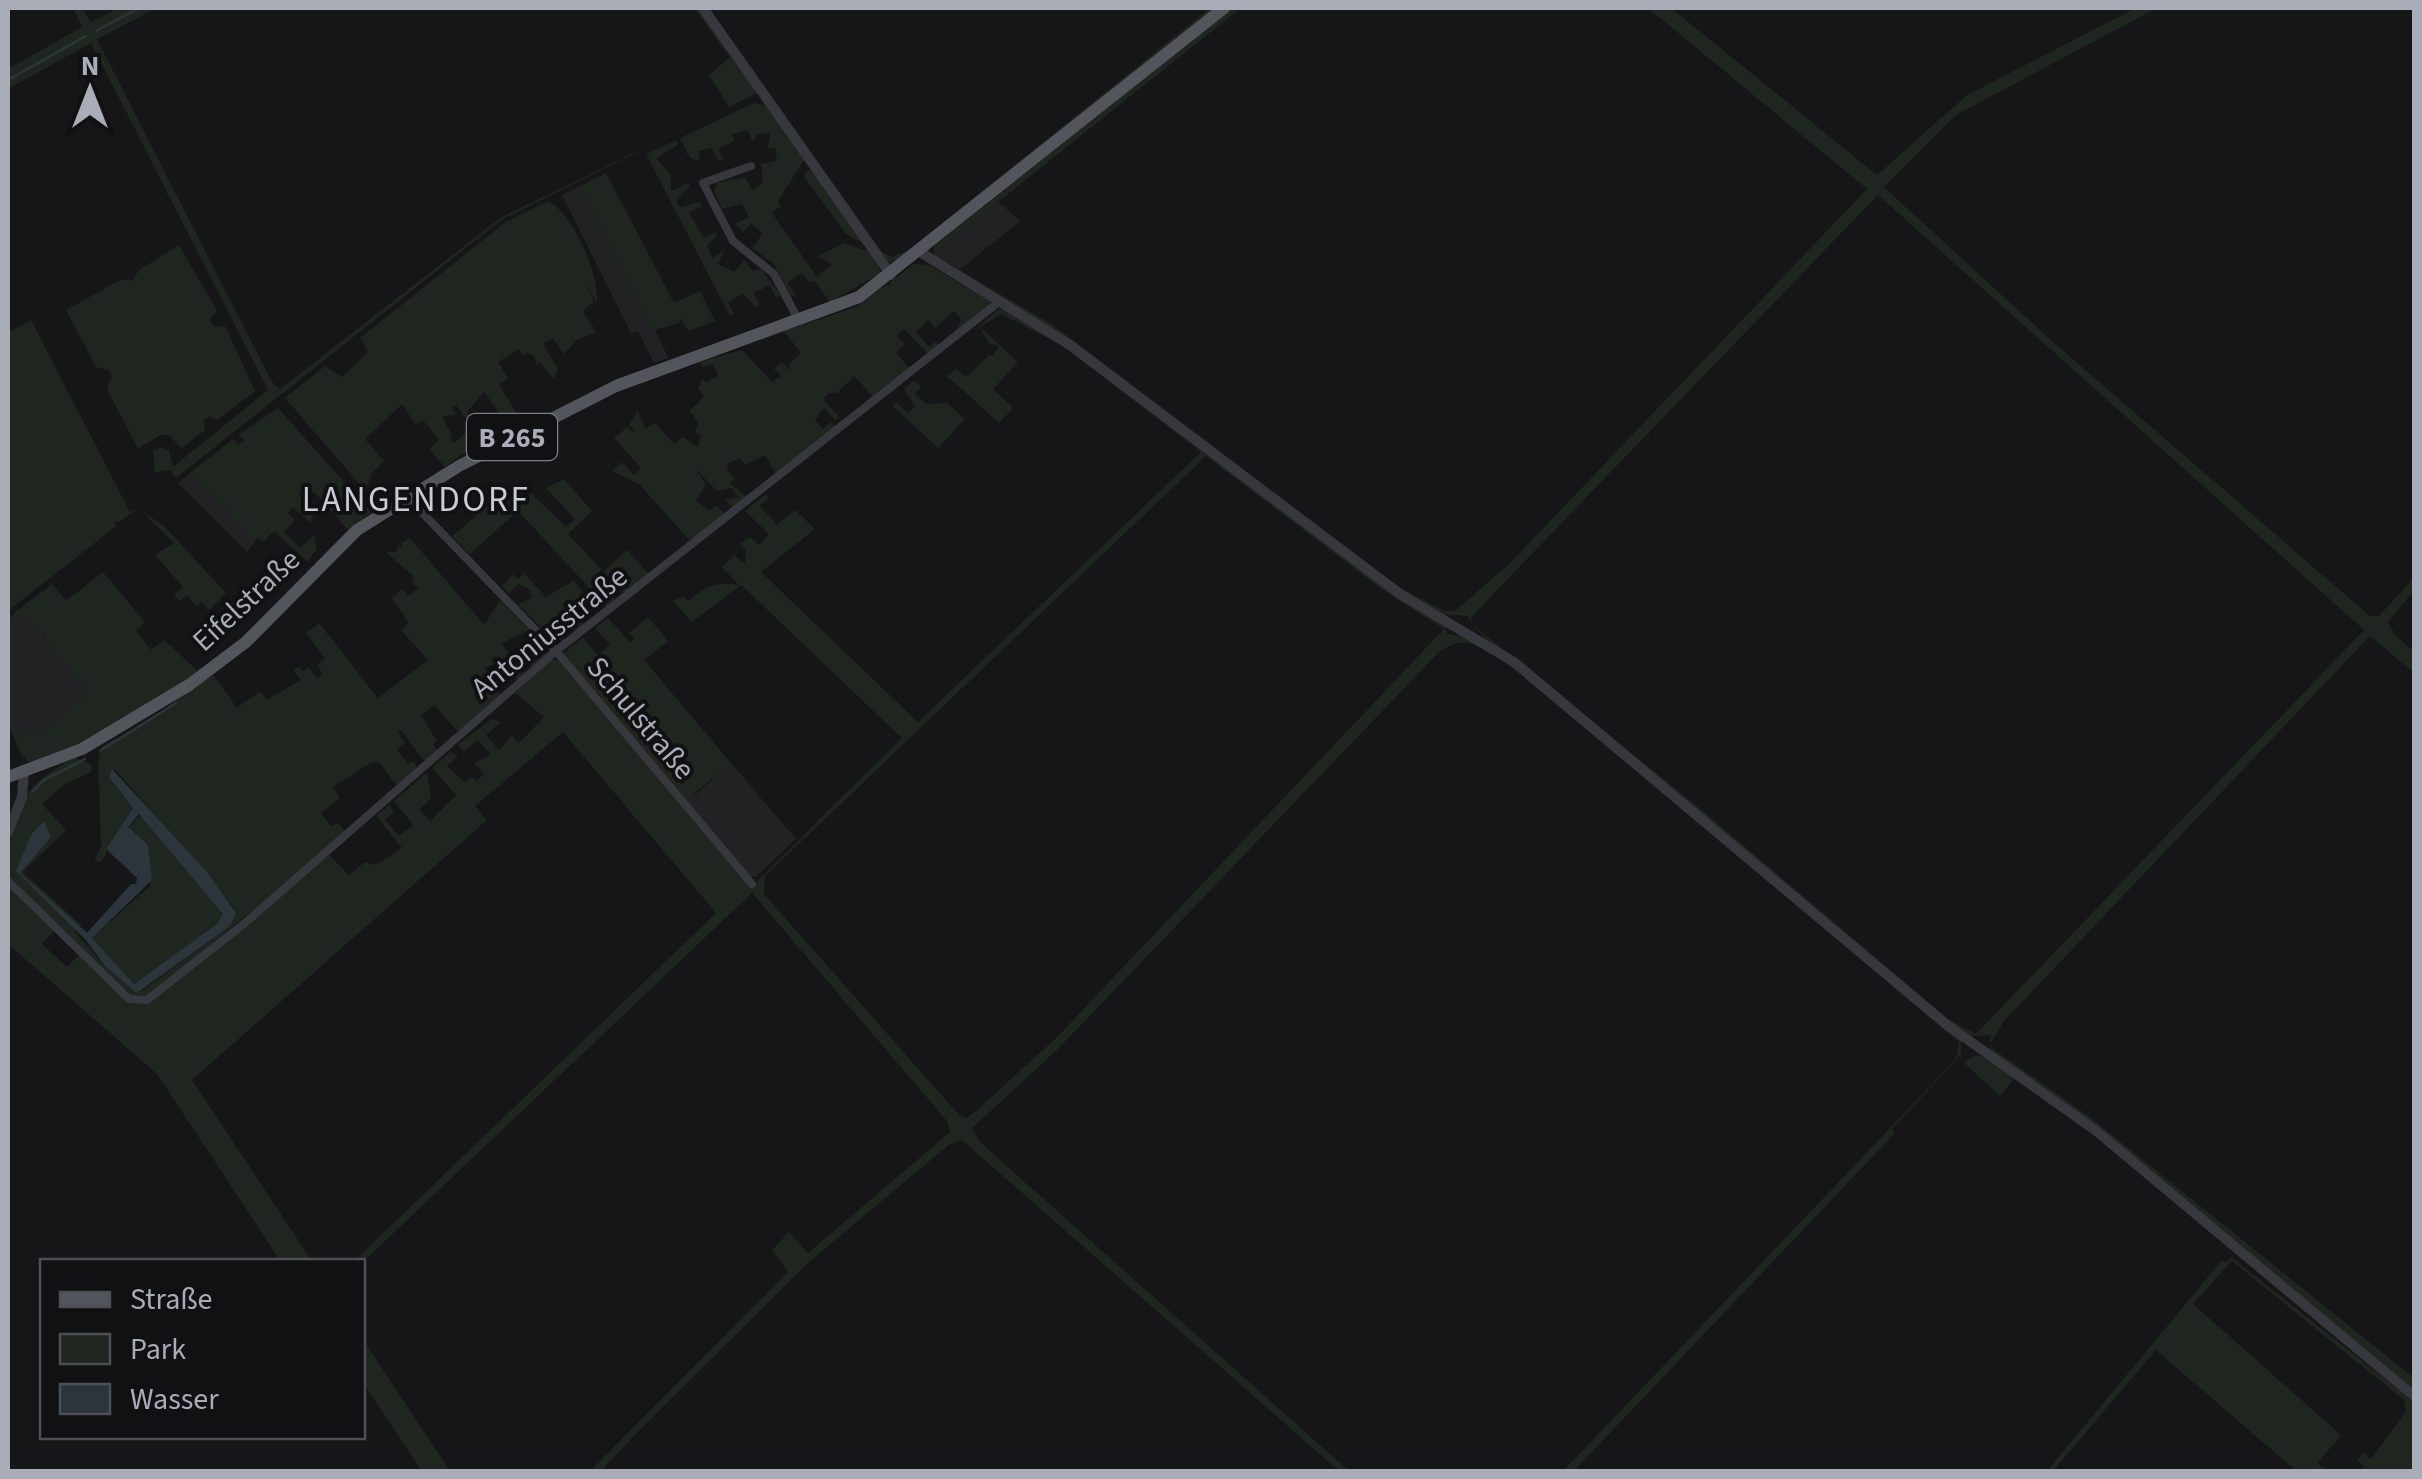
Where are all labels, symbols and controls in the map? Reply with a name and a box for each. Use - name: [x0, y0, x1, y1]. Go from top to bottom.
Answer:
- north arrow: [40, 40, 140, 140]
- text: N: [81, 46, 99, 86]
- road number: B 265: [467, 414, 557, 460]
- district label: LANGENDORF: [302, 475, 530, 525]
- street label: Eifelstraße: [183, 539, 310, 662]
- street label: Antoniusstraße: [462, 556, 637, 709]
- street label: Schulstraße: [576, 647, 705, 789]
- legend: [40, 1259, 365, 1439]
- text: Straße: [130, 1278, 212, 1321]
- text: Park: [130, 1328, 186, 1371]
- text: Wasser: [130, 1378, 219, 1421]

